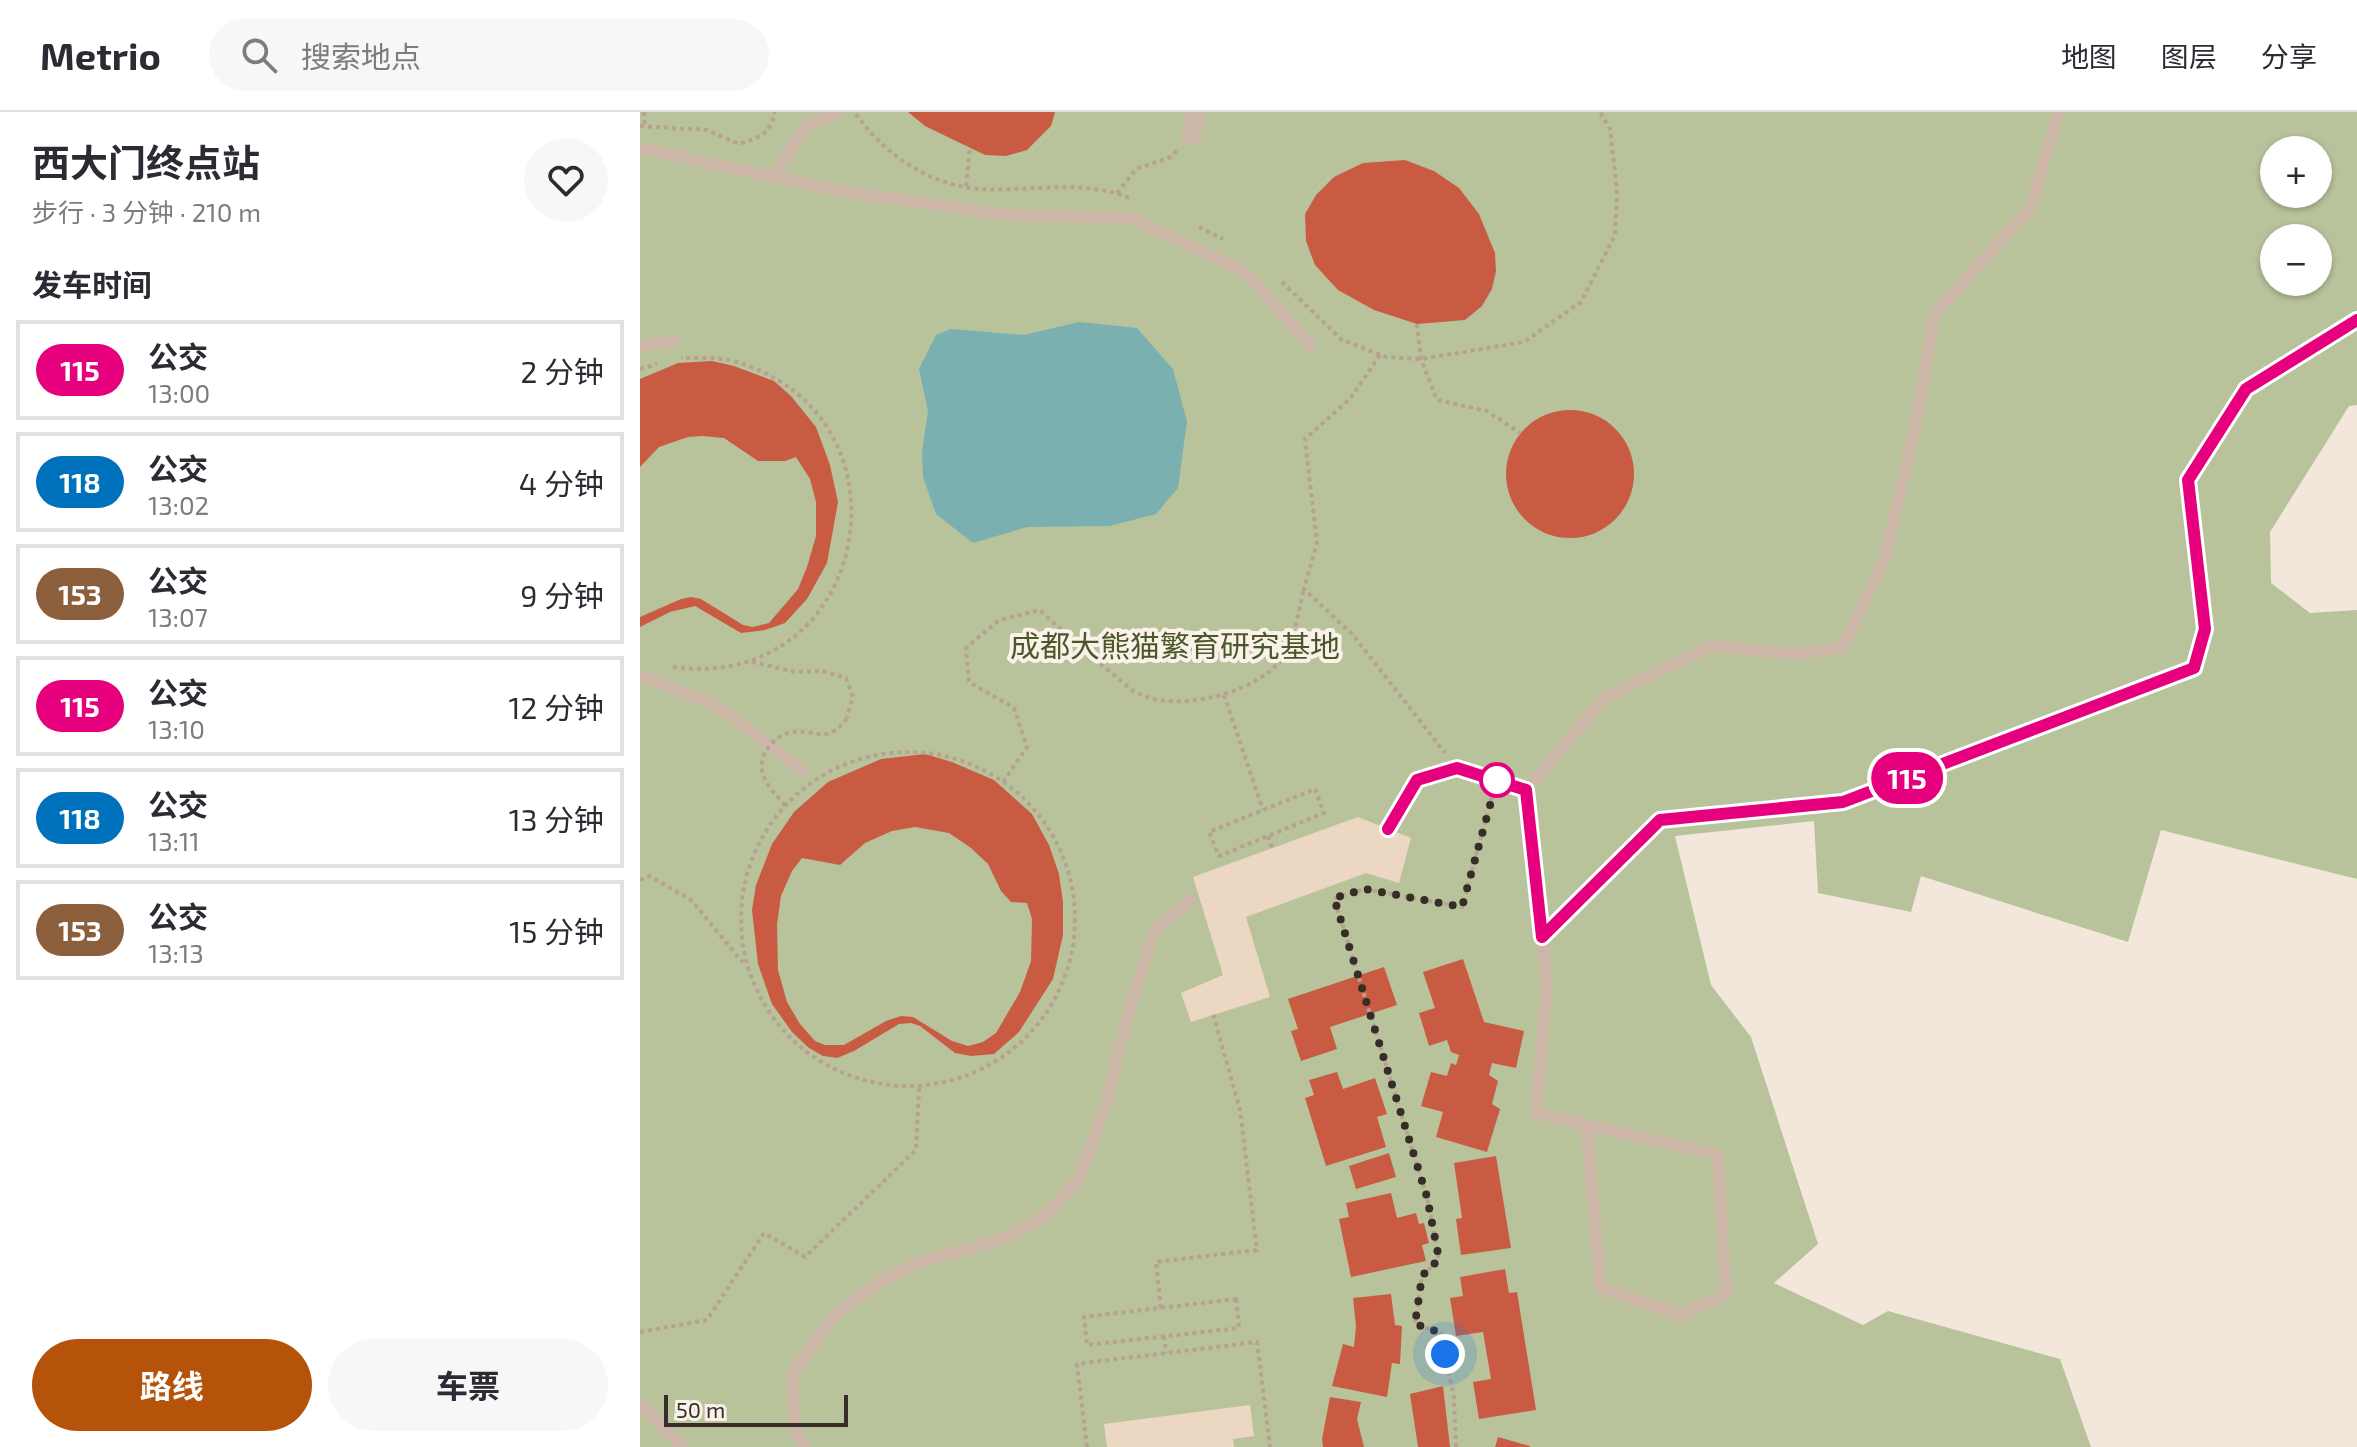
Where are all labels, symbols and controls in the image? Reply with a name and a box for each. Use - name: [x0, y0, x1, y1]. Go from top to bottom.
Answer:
- search box: [209, 19, 769, 91]
- text: Metrio: [40, 32, 161, 78]
- icon: search: [237, 33, 281, 77]
- text: 搜索地点: [301, 38, 421, 74]
- text: 地图: [2061, 39, 2117, 73]
- text: 图层: [2161, 39, 2217, 73]
- text: 分享: [2261, 39, 2317, 73]
- map controls: [2260, 136, 2332, 296]
- button: +: [2260, 136, 2332, 208]
- button: heart: [524, 138, 608, 222]
- text: 西大门终点站: [32, 139, 260, 185]
- text: 步行 · 3 分钟 · 210 m: [32, 196, 261, 227]
- button: −: [2260, 224, 2332, 296]
- text: 发车时间: [32, 266, 152, 302]
- text: 公交: [148, 338, 208, 374]
- text: 115: [60, 353, 100, 387]
- text: 2 分钟: [520, 353, 604, 389]
- text: 13:00: [148, 377, 210, 408]
- text: 公交: [148, 450, 208, 486]
- text: 118: [59, 465, 101, 499]
- text: 4 分钟: [519, 465, 604, 501]
- text: 13:02: [148, 489, 209, 520]
- text: 公交: [148, 562, 208, 598]
- text: 153: [58, 577, 102, 611]
- text: 9 分钟: [520, 577, 604, 613]
- text: 13:07: [148, 601, 208, 632]
- park label: 成都大熊猫繁育研究基地: [1010, 627, 1340, 663]
- text: 公交: [148, 674, 208, 710]
- text: 115: [60, 689, 100, 723]
- text: 12 分钟: [509, 689, 604, 725]
- text: 13:10: [148, 713, 205, 744]
- line badge: 115: [1861, 752, 1953, 804]
- text: 115: [1887, 761, 1927, 795]
- unlabelled marker: [1480, 763, 1514, 797]
- text: 公交: [148, 786, 208, 822]
- text: 118: [59, 801, 101, 835]
- text: 13 分钟: [509, 801, 604, 837]
- text: 13:11: [148, 825, 200, 856]
- text: 公交: [148, 898, 208, 934]
- text: 153: [58, 913, 102, 947]
- text: 15 分钟: [509, 913, 604, 949]
- text: 13:13: [148, 937, 204, 968]
- your location: [1425, 1334, 1465, 1374]
- button: 路线: [32, 1339, 312, 1431]
- button: 车票: [328, 1339, 608, 1431]
- scale bar: [664, 1391, 848, 1427]
- text: 50 m: [676, 1396, 725, 1422]

